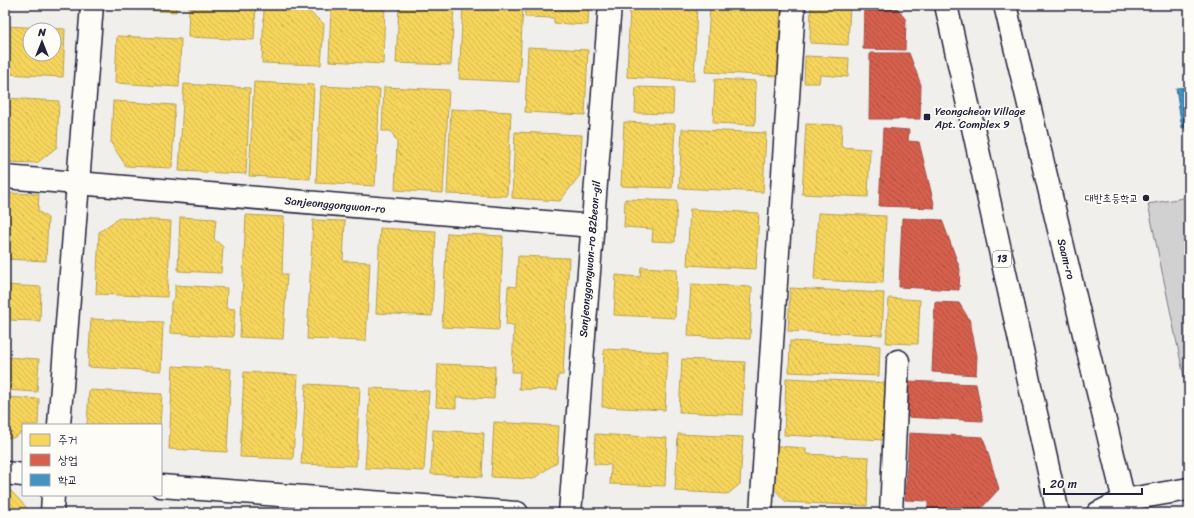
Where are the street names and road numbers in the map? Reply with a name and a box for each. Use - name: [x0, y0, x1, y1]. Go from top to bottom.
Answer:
- street label: Sanjeonggongwon-ro 82beon-gil: [574, 179, 606, 338]
- street label: Sanjeonggongwon-ro: [284, 191, 387, 219]
- street label: Saam-ro: [1052, 237, 1080, 282]
- road number: 13: [993, 251, 1011, 267]

